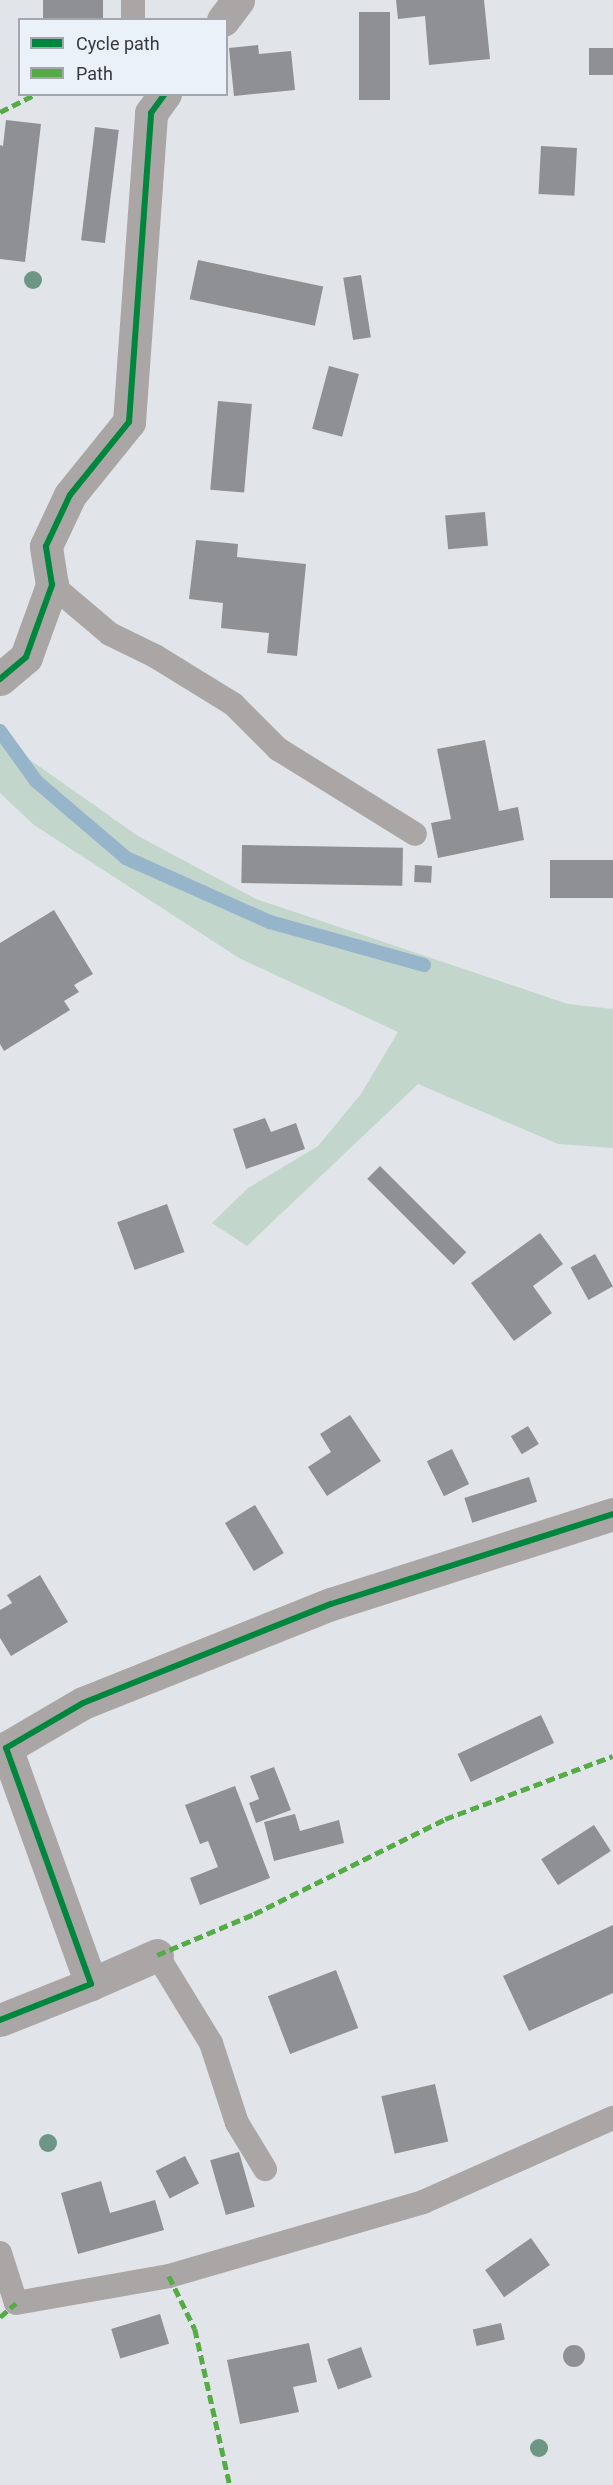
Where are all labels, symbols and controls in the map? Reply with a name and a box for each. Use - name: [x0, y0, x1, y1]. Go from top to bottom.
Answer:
- legend: [18, 18, 228, 96]
- text: Cycle path: [76, 33, 160, 54]
- text: Path: [76, 63, 113, 84]

